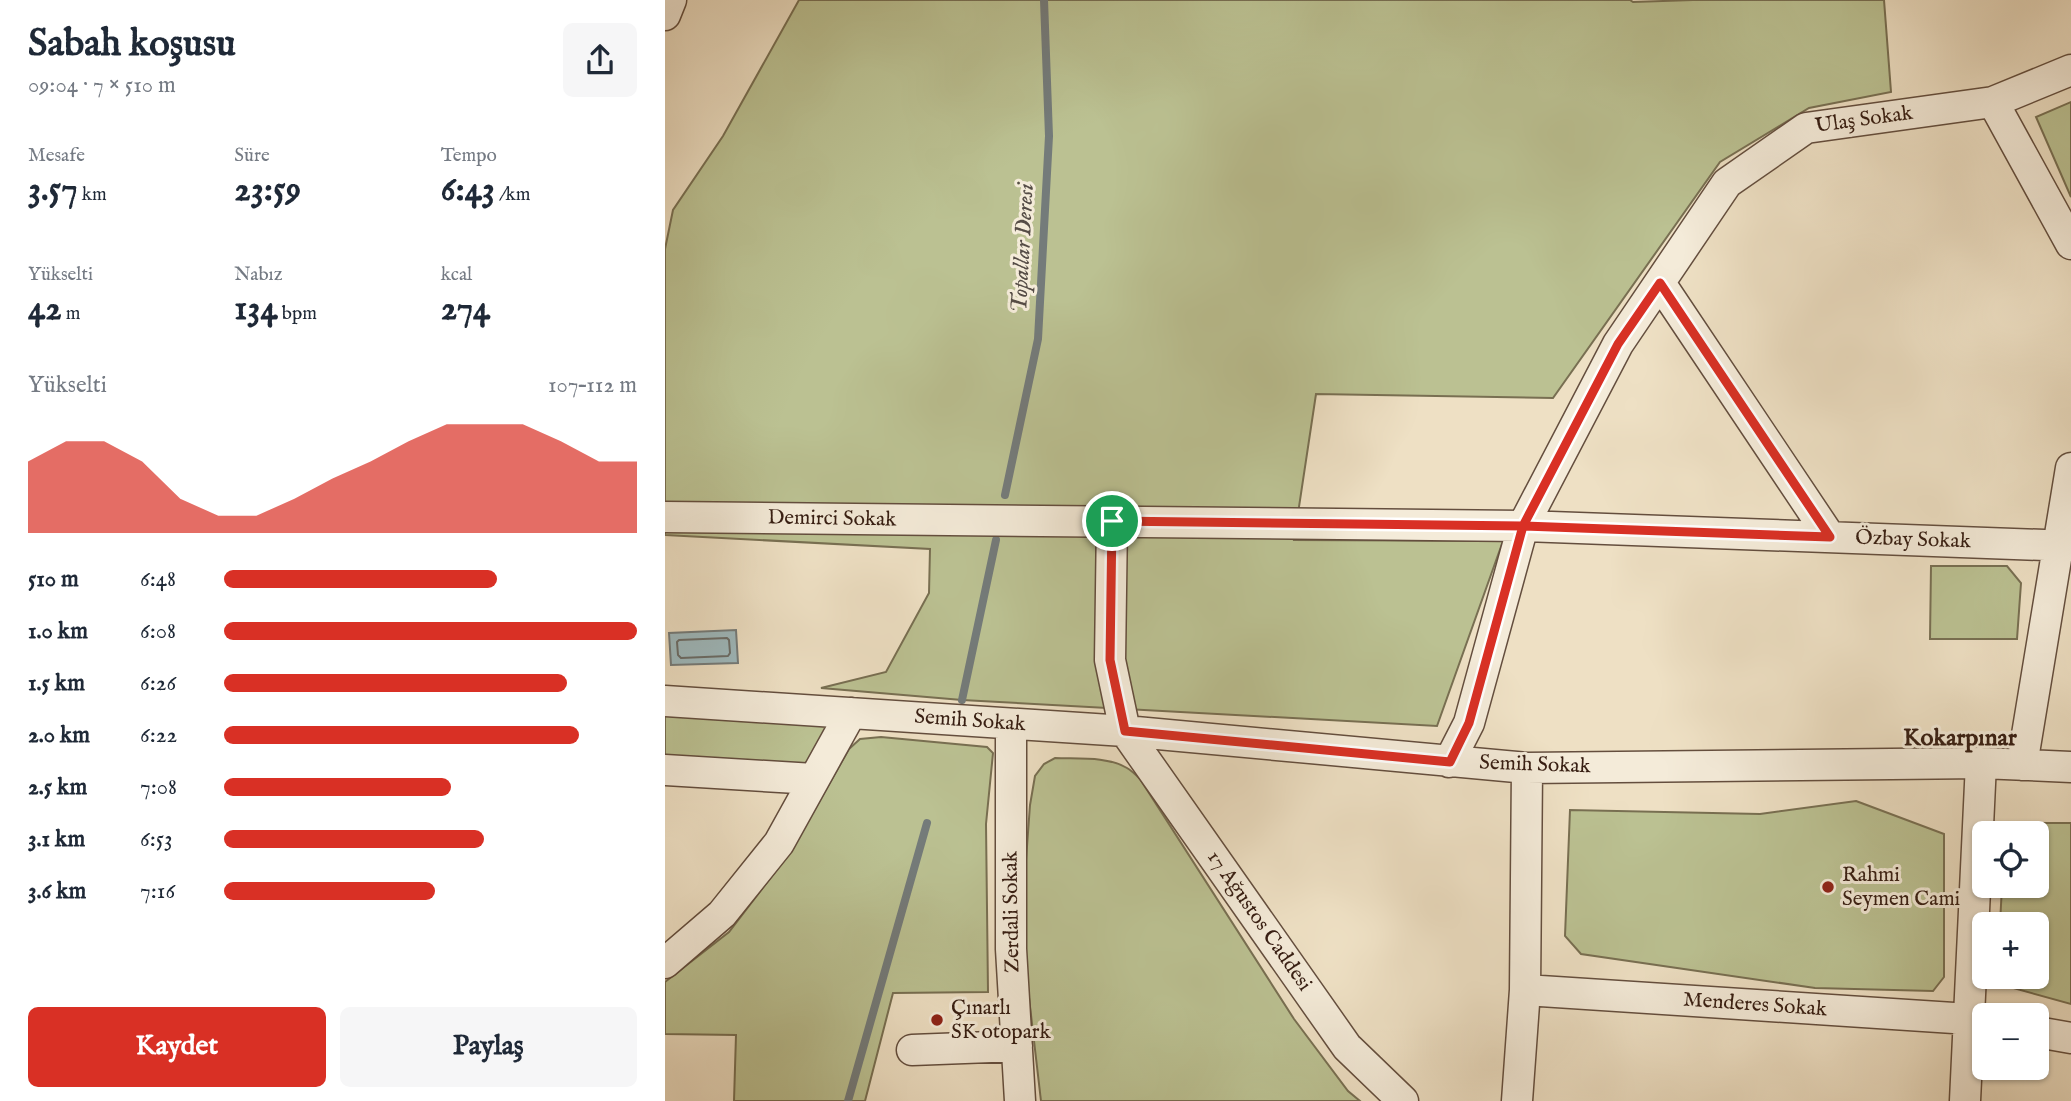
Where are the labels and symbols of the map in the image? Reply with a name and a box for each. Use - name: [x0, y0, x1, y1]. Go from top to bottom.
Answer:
- street label: Ulaş Sokak: [1813, 100, 1915, 140]
- water label: Topallar Deresi: [1005, 181, 1041, 313]
- pin: [1082, 491, 1142, 551]
- street label: Demirci Sokak: [767, 504, 897, 534]
- street label: Özbay Sokak: [1855, 524, 1972, 556]
- street label: Semih Sokak: [913, 704, 1027, 738]
- district label: Kokarpınar: [1903, 723, 2017, 754]
- street label: Semih Sokak: [1479, 750, 1592, 780]
- street label: 17 Ağustos Caddesi: [1200, 845, 1318, 997]
- street label: Zerdali Sokak: [997, 850, 1027, 973]
- place label: Rahmi Seymen Cami: [1842, 862, 1960, 913]
- marker: Rahmi Seymen Cami: [1820, 879, 1836, 895]
- street label: Menderes Sokak: [1682, 987, 1829, 1024]
- place label: Çınarlı SK otopark: [951, 995, 1051, 1046]
- marker: Çınarlı SK otopark: [929, 1012, 945, 1028]

